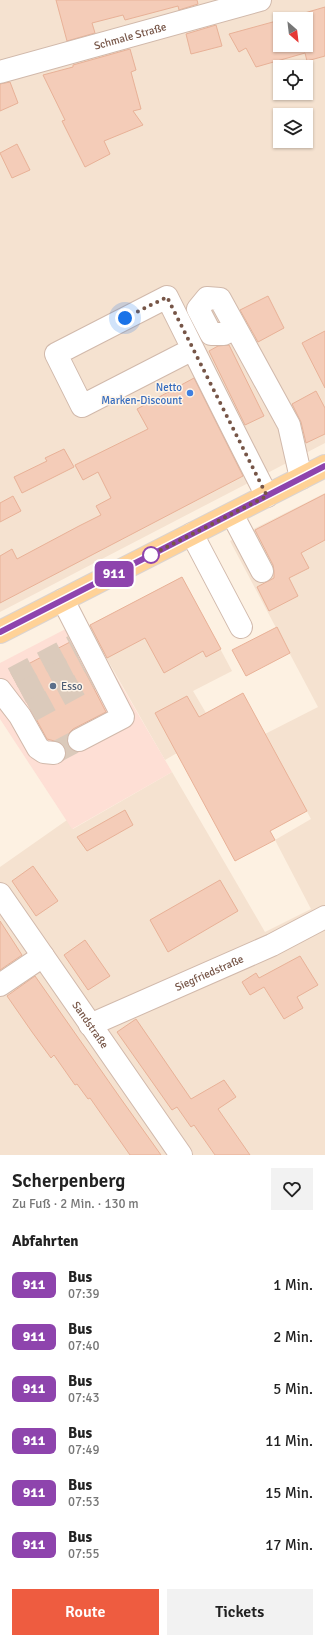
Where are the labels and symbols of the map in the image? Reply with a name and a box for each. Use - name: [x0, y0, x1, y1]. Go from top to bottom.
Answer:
- north arrow: [273, 12, 313, 52]
- street label: Schmale Straße: [93, 20, 168, 53]
- your location: [115, 308, 135, 328]
- place label: Netto Marken-Discount: [101, 381, 182, 407]
- marker: Netto Marken-Discount: [185, 388, 195, 398]
- unlabelled marker: [142, 546, 160, 564]
- line badge: 911: [91, 561, 137, 587]
- place label: Esso: [61, 680, 83, 693]
- marker: Esso: [48, 681, 58, 691]
- street label: Siegfriedstraße: [173, 952, 246, 994]
- street label: Sandstraße: [69, 999, 111, 1051]

